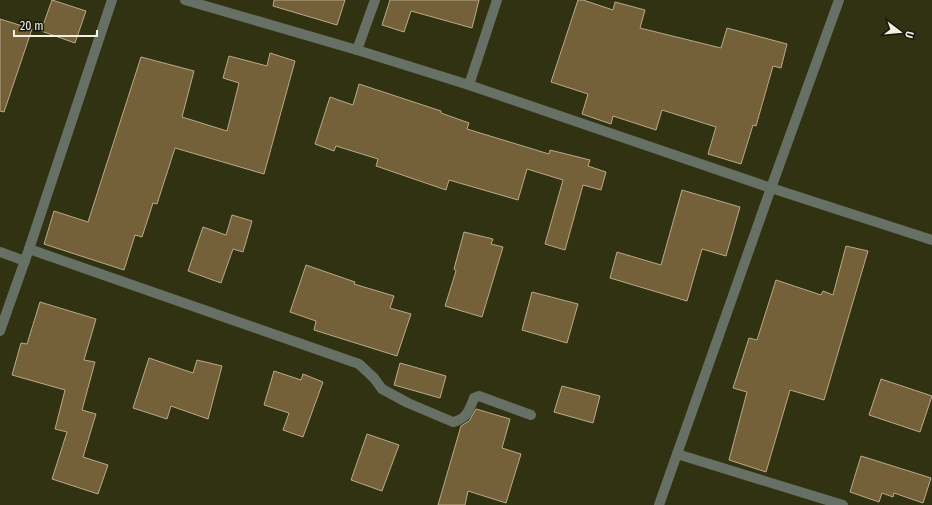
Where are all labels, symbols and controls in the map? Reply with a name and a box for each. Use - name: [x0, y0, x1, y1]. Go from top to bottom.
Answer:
- scale bar: [14, 12, 97, 38]
- north arrow: [880, 12, 920, 52]
- text: 20 m: [20, 19, 44, 33]
- text: U: [902, 30, 916, 40]

